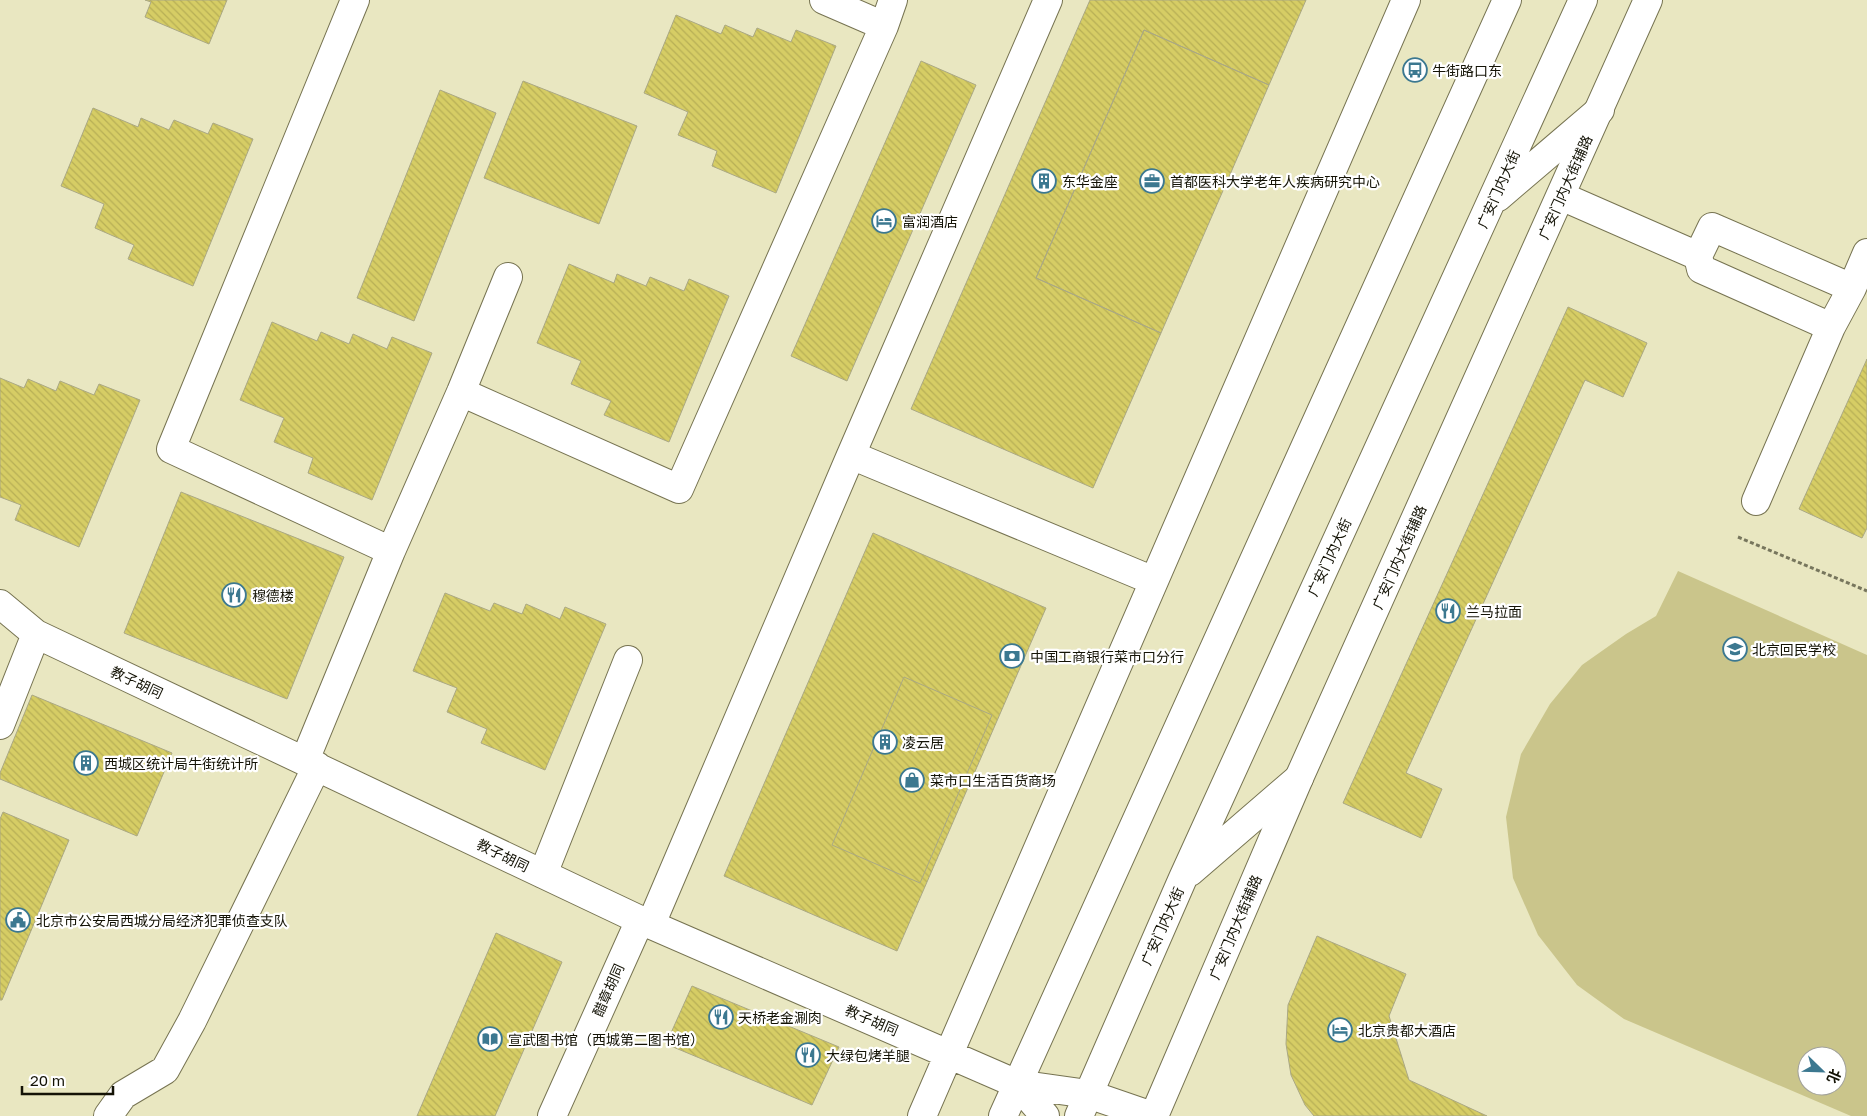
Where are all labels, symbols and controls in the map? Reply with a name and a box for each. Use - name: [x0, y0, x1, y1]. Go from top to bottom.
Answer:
- bus stop icon: 牛街路口东: [1402, 57, 1428, 83]
- place label: 牛街路口东: [1432, 62, 1502, 79]
- street label: 广安门内大街辅路: [1534, 132, 1596, 242]
- street label: 广安门内大街: [1473, 147, 1523, 231]
- building icon: 东华金座: [1031, 168, 1057, 194]
- office icon: 首都医科大学老年人疾病研究中心: [1139, 168, 1165, 194]
- place label: 东华金座: [1062, 173, 1118, 190]
- place label: 首都医科大学老年人疾病研究中心: [1170, 173, 1380, 190]
- hotel icon: 富润酒店: [871, 208, 897, 234]
- place label: 富润酒店: [902, 213, 958, 230]
- street label: 广安门内大街辅路: [1368, 502, 1430, 612]
- street label: 广安门内大街: [1304, 515, 1354, 599]
- restaurant icon: 穆德楼: [221, 582, 247, 608]
- place label: 穆德楼: [252, 587, 294, 604]
- restaurant icon: 兰马拉面: [1435, 598, 1461, 624]
- place label: 兰马拉面: [1466, 603, 1522, 620]
- school or university icon: 北京回民学校: [1722, 636, 1748, 662]
- place label: 北京回民学校: [1752, 641, 1836, 658]
- bank icon: 中国工商银行菜市口分行: [999, 643, 1025, 669]
- place label: 中国工商银行菜市口分行: [1030, 648, 1184, 665]
- street label: 教子胡同: [108, 662, 166, 702]
- building icon: 凌云居: [872, 729, 898, 755]
- place label: 凌云居: [902, 734, 944, 751]
- building icon: 西城区统计局牛街统计所: [73, 750, 99, 776]
- place label: 西城区统计局牛街统计所: [104, 755, 258, 772]
- shop icon: 菜市口生活百货商场: [899, 767, 925, 793]
- place label: 菜市口生活百货商场: [930, 772, 1056, 789]
- street label: 教子胡同: [474, 835, 532, 875]
- street label: 广安门内大街辅路: [1205, 872, 1265, 982]
- street label: 广安门内大街: [1137, 884, 1187, 968]
- public building icon: 北京市公安局西城分局经济犯罪侦查支队: [5, 907, 31, 933]
- place label: 北京市公安局西城分局经济犯罪侦查支队: [36, 912, 288, 929]
- street label: 醋章胡同: [589, 961, 627, 1019]
- street label: 教子胡同: [843, 1001, 901, 1039]
- restaurant icon: 天桥老金涮肉: [708, 1004, 734, 1030]
- place label: 天桥老金涮肉: [738, 1009, 822, 1026]
- hotel icon: 北京贵都大酒店: [1327, 1017, 1353, 1043]
- place label: 北京贵都大酒店: [1358, 1022, 1456, 1039]
- library icon: 宣武图书馆（西城第二图书馆）: [477, 1026, 503, 1052]
- place label: 宣武图书馆（西城第二图书馆）: [508, 1031, 704, 1048]
- restaurant icon: 大绿包烤羊腿: [795, 1042, 821, 1068]
- north arrow: [1797, 1046, 1847, 1096]
- place label: 大绿包烤羊腿: [826, 1047, 910, 1064]
- scale bar: [22, 1064, 114, 1096]
- text: 北: [1824, 1067, 1845, 1086]
- text: 20 m: [30, 1071, 65, 1089]

